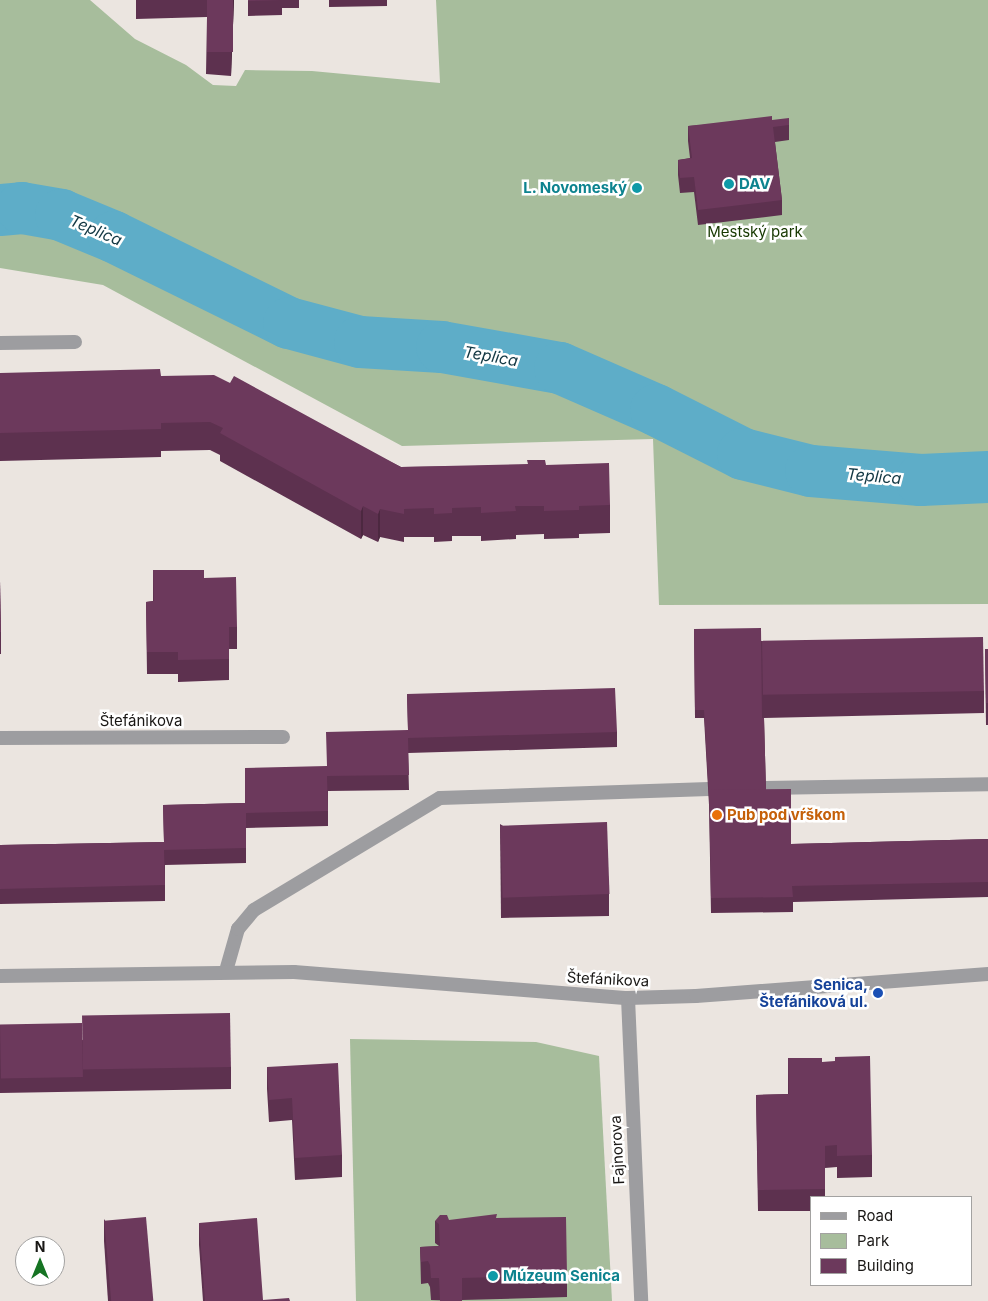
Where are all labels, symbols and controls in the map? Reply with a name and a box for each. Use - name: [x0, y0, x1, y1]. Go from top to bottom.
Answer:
- place label: DAV: [739, 175, 770, 193]
- marker: DAV: [723, 178, 735, 190]
- place label: L. Novomeský: [523, 179, 627, 197]
- marker: L. Novomeský: [631, 182, 643, 194]
- water label: Teplica: [67, 210, 125, 250]
- park label: Mestský park: [707, 223, 803, 241]
- water label: Teplica: [462, 342, 520, 370]
- water label: Teplica: [846, 464, 902, 488]
- street label: Štefánikova: [100, 712, 182, 730]
- place label: Pub pod vŕškom: [727, 806, 845, 824]
- marker: Pub pod vŕškom: [711, 809, 723, 821]
- street label: Štefánikova: [566, 968, 650, 990]
- place label: Senica, Štefániková ul.: [759, 975, 868, 1010]
- marker: Senica, Štefániková ul.: [872, 987, 884, 999]
- street label: Fajnorova: [606, 1115, 628, 1185]
- legend: [810, 1196, 973, 1286]
- text: Road: [857, 1206, 893, 1225]
- text: Park: [857, 1231, 889, 1250]
- north arrow: [15, 1236, 65, 1286]
- text: N: [35, 1238, 45, 1255]
- text: Building: [857, 1256, 914, 1275]
- place label: Múzeum Senica: [503, 1267, 620, 1285]
- marker: Múzeum Senica: [487, 1270, 499, 1282]

